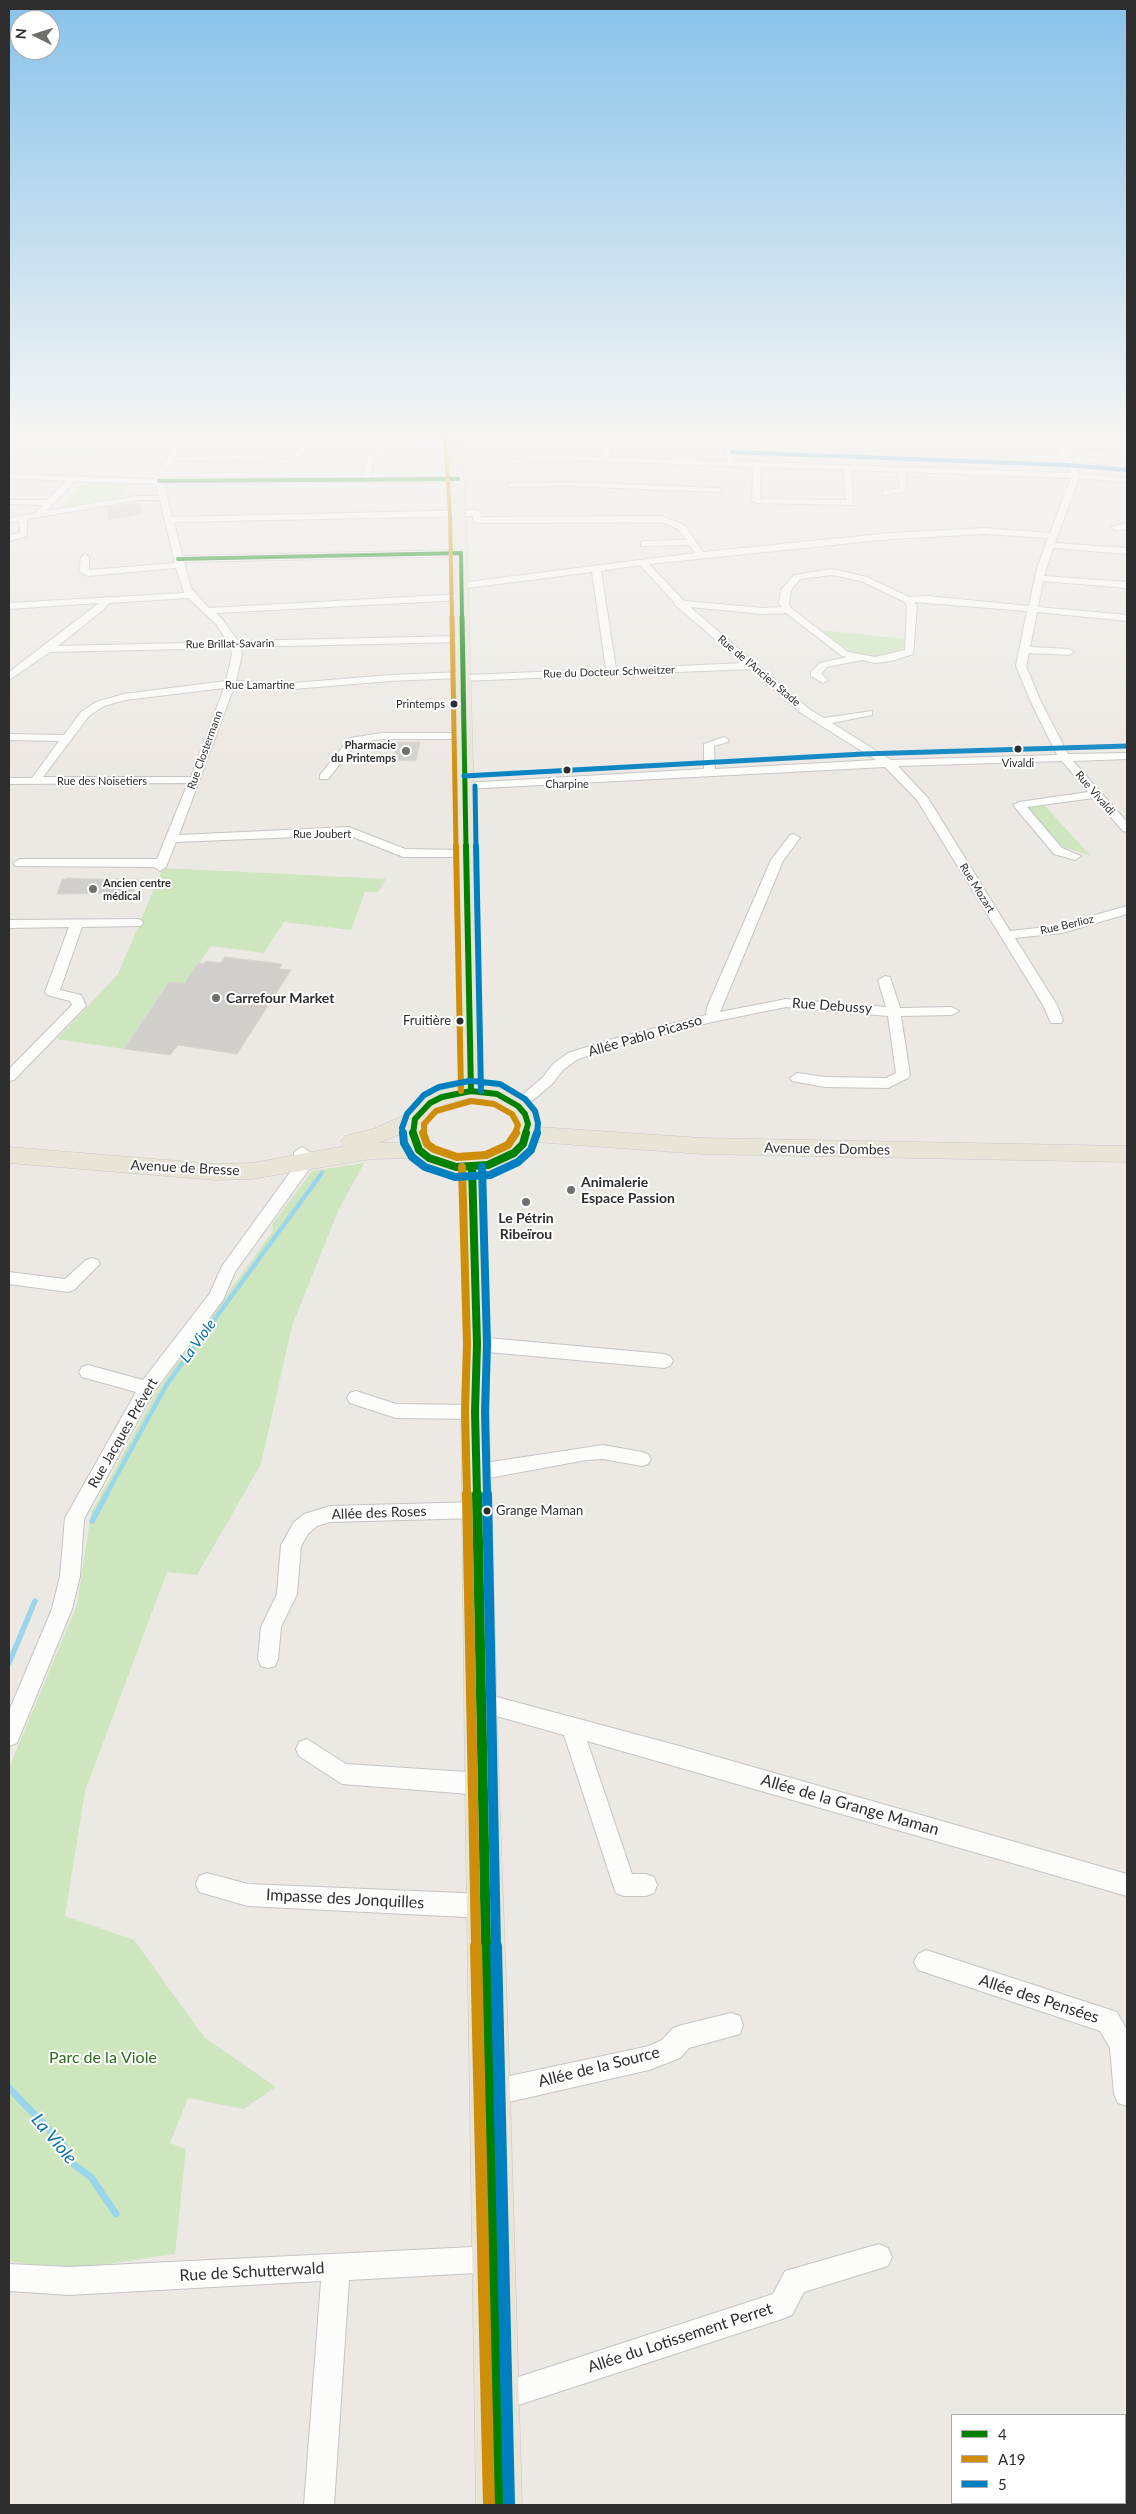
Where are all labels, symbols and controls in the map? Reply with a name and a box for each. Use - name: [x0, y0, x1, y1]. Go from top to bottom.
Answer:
- north arrow: [10, 10, 60, 60]
- text: N: [12, 28, 29, 40]
- street label: Rue de l’Ancien Stade: [715, 633, 803, 709]
- street label: Rue Brillat-Savarin: [186, 637, 274, 651]
- street label: Rue du Docteur Schweitzer: [543, 663, 675, 681]
- street label: Rue Lamartine: [225, 678, 295, 692]
- place label: Printemps: [396, 697, 445, 711]
- marker: Printemps: [449, 699, 459, 709]
- street label: Rue Clostermann: [185, 709, 225, 791]
- place label: Pharmacie du Printemps: [331, 738, 396, 764]
- marker: Vivaldi: [1013, 744, 1023, 754]
- marker: Pharmacie du Printemps: [400, 745, 412, 757]
- place label: Vivaldi: [1002, 756, 1034, 770]
- marker: Charpine: [562, 765, 572, 775]
- street label: Rue Vivaldi: [1072, 768, 1118, 818]
- street label: Rue des Noisetiers: [57, 774, 147, 788]
- place label: Charpine: [545, 777, 589, 791]
- street label: Rue Joubert: [293, 827, 351, 841]
- street label: Rue Mozart: [957, 861, 997, 915]
- place label: Ancien centre médical: [103, 876, 171, 902]
- marker: Ancien centre médical: [87, 883, 99, 895]
- street label: Rue Berlioz: [1039, 912, 1095, 938]
- place label: Carrefour Market: [226, 990, 334, 1006]
- marker: Carrefour Market: [210, 992, 222, 1004]
- street label: Rue Debussy: [791, 995, 873, 1017]
- street label: Allée Pablo Picasso: [586, 1012, 704, 1060]
- place label: Fruitière: [403, 1013, 451, 1029]
- marker: Fruitière: [455, 1016, 465, 1026]
- street label: Avenue des Dombes: [764, 1140, 890, 1158]
- street label: Avenue de Bresse: [130, 1157, 240, 1179]
- place label: Animalerie Espace Passion: [581, 1174, 675, 1206]
- marker: Animalerie Espace Passion: [565, 1184, 577, 1196]
- marker: Le Pétrin Ribeïrou: [520, 1196, 532, 1208]
- place label: Le Pétrin Ribeïrou: [498, 1210, 554, 1242]
- water label: La Viole: [176, 1316, 220, 1366]
- street label: Rue Jacques Prévert: [85, 1375, 161, 1491]
- street label: Allée des Roses: [331, 1503, 427, 1523]
- place label: Grange Maman: [496, 1503, 583, 1519]
- marker: Grange Maman: [482, 1506, 492, 1516]
- street label: Allée de la Grange Maman: [759, 1770, 941, 1840]
- street label: Impasse des Jonquilles: [265, 1885, 425, 1913]
- street label: Allée des Pensées: [977, 1971, 1101, 2027]
- street label: Allée de la Source: [536, 2043, 662, 2091]
- park label: Parc de la Viole: [49, 2048, 157, 2068]
- water label: La Viole: [27, 2109, 81, 2169]
- street label: Rue de Schutterwald: [179, 2259, 325, 2285]
- street label: Allée du Lotissement Perret: [585, 2299, 775, 2377]
- legend: [951, 2414, 1126, 2504]
- text: 4: [998, 2425, 1007, 2443]
- text: A19: [998, 2450, 1026, 2468]
- text: 5: [998, 2475, 1007, 2493]

